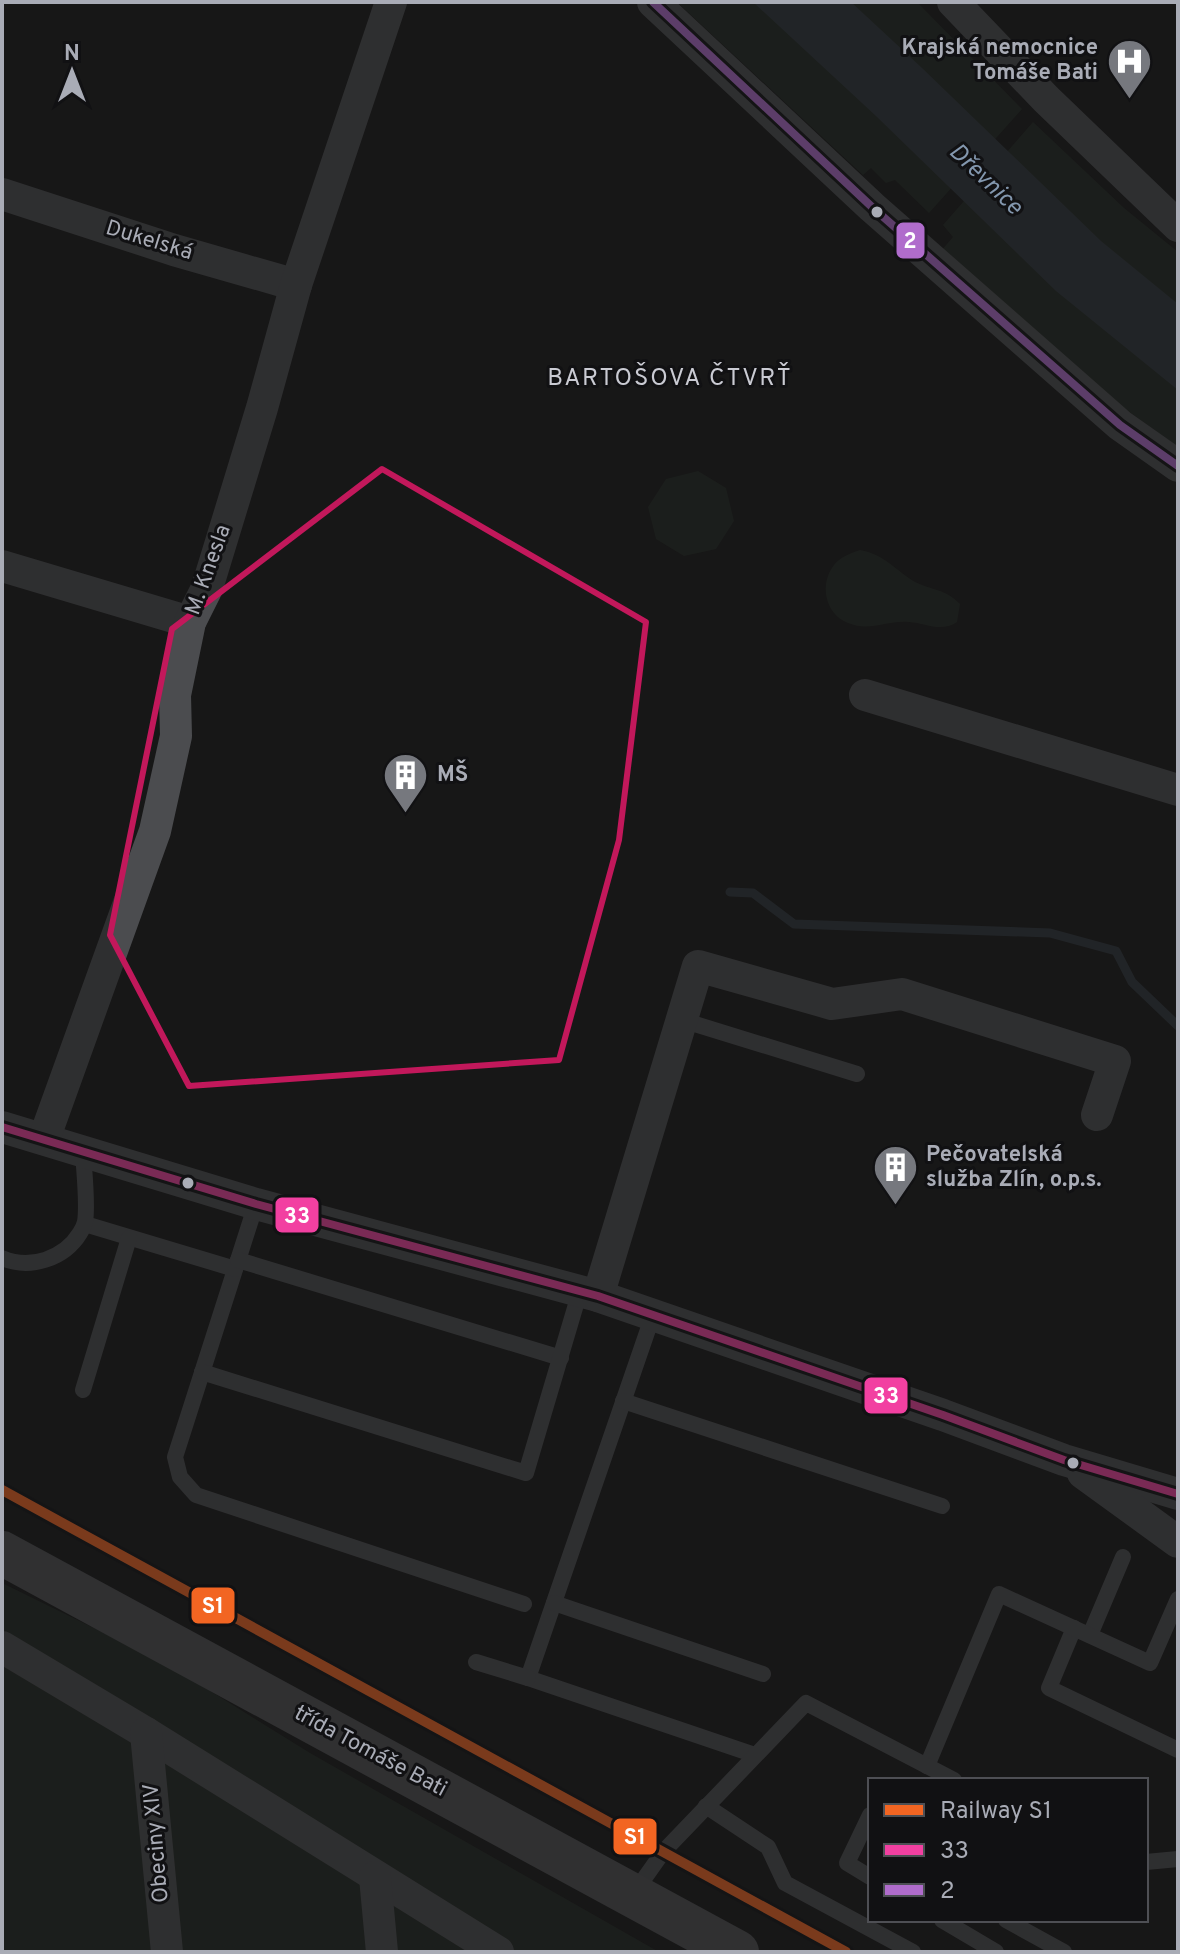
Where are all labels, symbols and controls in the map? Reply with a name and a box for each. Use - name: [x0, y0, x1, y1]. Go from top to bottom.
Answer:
- north arrow: [32, 32, 112, 112]
- place label: Krajská nemocnice Tomáše Bati: [902, 35, 1098, 87]
- hospital icon: Krajská nemocnice Tomáše Bati: [1105, 37, 1153, 100]
- text: N: [64, 41, 80, 68]
- water label: Dřevnice: [942, 138, 1029, 223]
- unlabelled marker: [869, 204, 885, 220]
- street label: Dukelská: [102, 215, 196, 267]
- line badge: 2: [895, 221, 926, 260]
- text: 2: [903, 229, 917, 256]
- district label: BARTOŠOVA ČTVRŤ: [547, 362, 793, 394]
- street label: M. Knesla: [180, 521, 238, 619]
- building icon: MŠ: [382, 751, 430, 814]
- place label: MŠ: [437, 759, 468, 789]
- place label: Pečovatelská služba Zlín, o.p.s.: [926, 1142, 1102, 1194]
- building icon: Pečovatelská služba Zlín, o.p.s.: [871, 1144, 919, 1207]
- unlabelled marker: [180, 1175, 196, 1191]
- line badge: 33: [274, 1196, 320, 1234]
- text: 33: [284, 1204, 310, 1231]
- line badge: 33: [863, 1376, 909, 1415]
- text: 33: [873, 1384, 899, 1411]
- unlabelled marker: [1065, 1455, 1081, 1471]
- line badge: S1: [190, 1586, 236, 1625]
- text: S1: [202, 1594, 224, 1621]
- street label: třída Tomáše Bati: [289, 1700, 451, 1804]
- legend: [868, 1778, 1148, 1922]
- street label: Obeciny XIV: [138, 1782, 176, 1904]
- text: Railway S1: [940, 1797, 1052, 1827]
- line badge: S1: [612, 1817, 658, 1856]
- text: S1: [624, 1825, 646, 1852]
- text: 33: [940, 1837, 969, 1867]
- text: 2: [940, 1877, 955, 1907]

